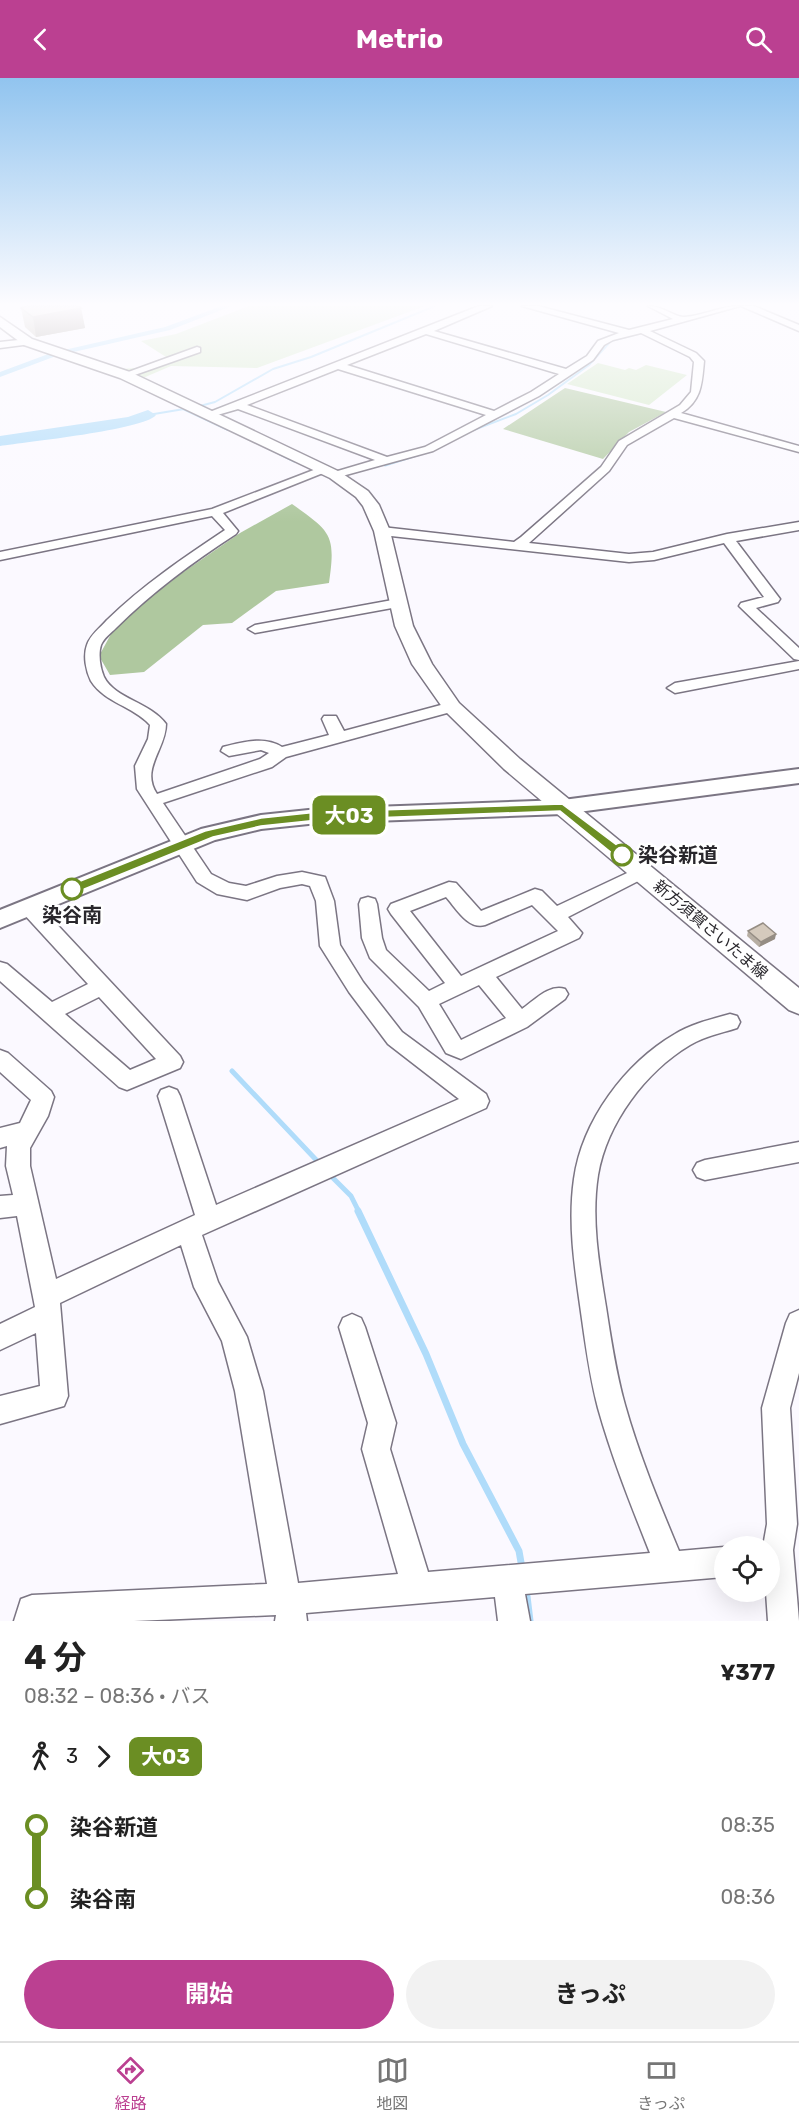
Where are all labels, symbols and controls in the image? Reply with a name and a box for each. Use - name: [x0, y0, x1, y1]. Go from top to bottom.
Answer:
- icon: back: [24, 23, 57, 56]
- text: Metrio: [356, 23, 443, 55]
- icon: search: [742, 23, 775, 56]
- line badge: 大03: [314, 796, 383, 834]
- text: 大03: [324, 803, 374, 828]
- place label: 染谷新道: [638, 843, 718, 867]
- marker: 染谷新道: [611, 844, 633, 866]
- street label: 新方須賀さいたま線: [650, 876, 772, 983]
- marker: 染谷南: [61, 878, 83, 900]
- place label: 染谷南: [42, 903, 102, 927]
- map controls: [714, 1536, 780, 1602]
- button: locate: [714, 1536, 780, 1602]
- text: 4 分: [24, 1638, 87, 1677]
- text: ¥377: [720, 1659, 775, 1686]
- text: 08:32 – 08:36 · バス: [24, 1684, 211, 1708]
- icon: walk: [24, 1740, 57, 1773]
- icon: forward: [87, 1740, 120, 1773]
- text: 3: [66, 1744, 78, 1768]
- text: 大03: [141, 1744, 190, 1769]
- text: 08:35: [721, 1813, 775, 1837]
- text: 染谷新道: [70, 1814, 158, 1841]
- text: 08:36: [720, 1885, 775, 1909]
- text: 染谷南: [70, 1886, 136, 1913]
- button: 開始: [24, 1960, 394, 2029]
- button: きっぷ: [406, 1960, 775, 2029]
- tab: 経路: [114, 2054, 147, 2114]
- tab: 地図: [376, 2054, 409, 2114]
- tab: きっぷ: [637, 2054, 685, 2114]

